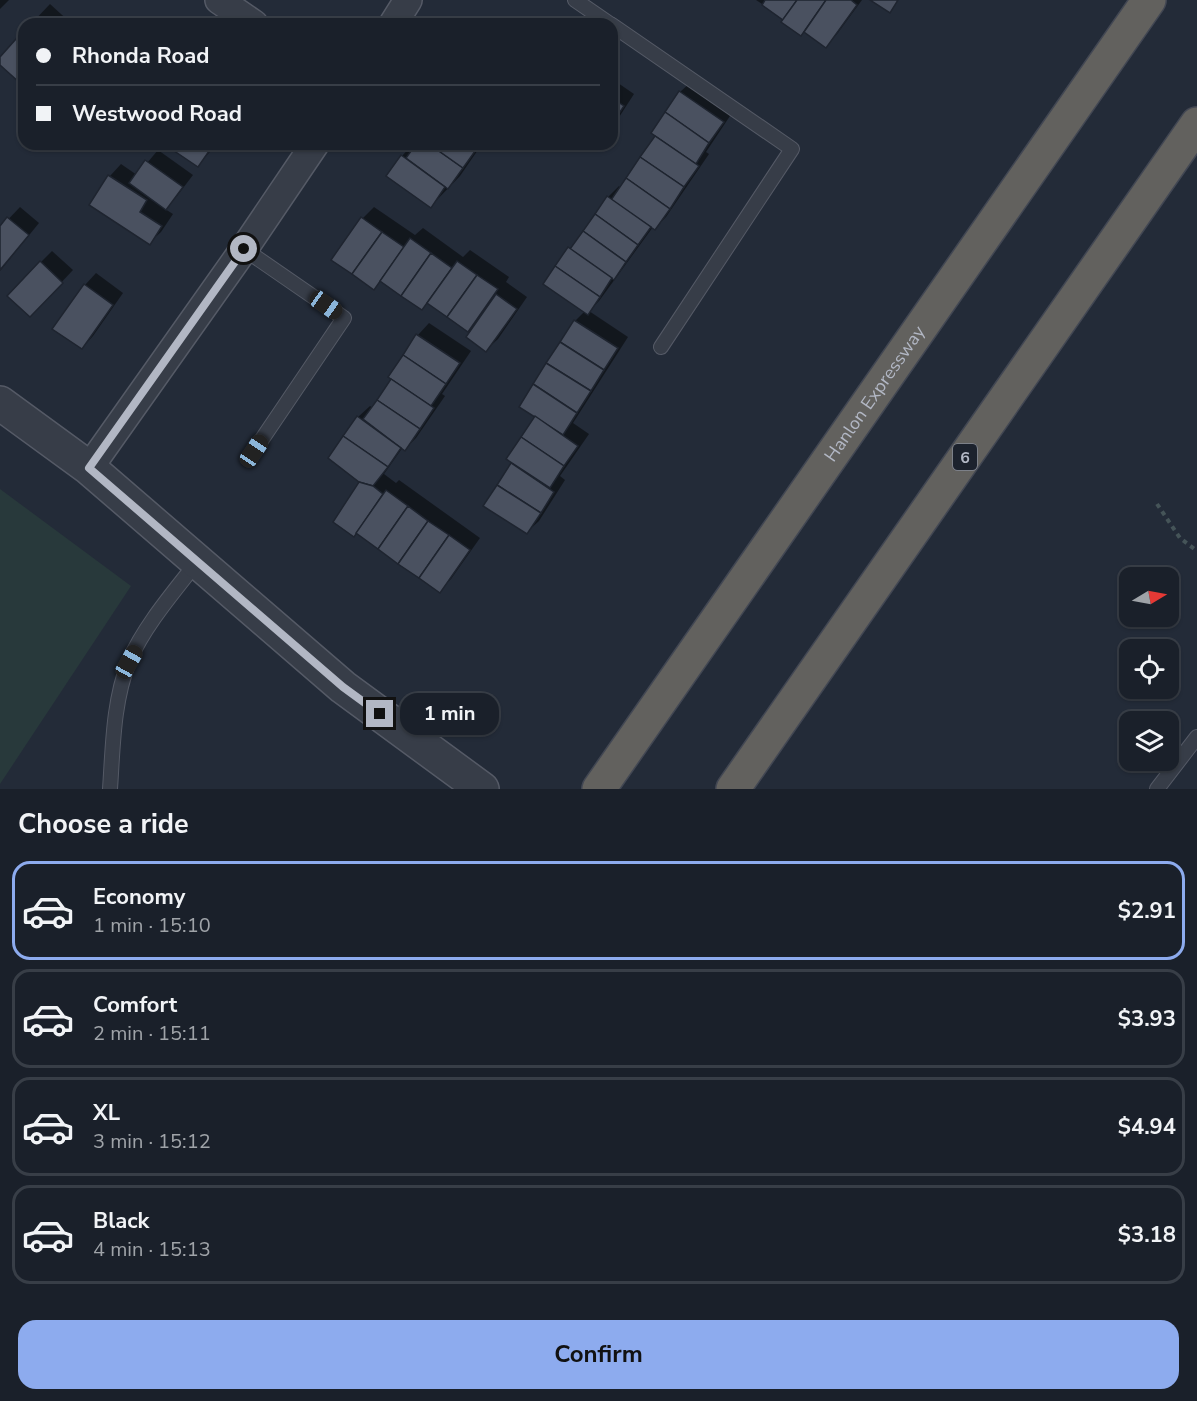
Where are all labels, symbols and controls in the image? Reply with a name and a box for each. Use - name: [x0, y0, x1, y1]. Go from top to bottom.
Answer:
- text: Rhonda Road: [72, 41, 209, 71]
- text: Westwood Road: [72, 99, 242, 129]
- route start: [230, 235, 257, 262]
- car: [306, 287, 346, 323]
- street label: Hanlon Expressway: [819, 320, 931, 466]
- car: [236, 431, 272, 471]
- road number: 6: [953, 444, 977, 470]
- north arrow: [1119, 567, 1179, 627]
- map controls: [1119, 567, 1179, 771]
- button: locate: [1119, 639, 1179, 699]
- car: [112, 642, 146, 682]
- callout: 1 min: [401, 693, 500, 735]
- route end: [366, 700, 393, 727]
- text: 1 min: [424, 700, 475, 727]
- button: layers: [1119, 711, 1179, 771]
- text: Choose a ride: [18, 806, 189, 843]
- text: Economy: [93, 882, 185, 912]
- icon: car: [21, 884, 75, 938]
- text: $2.91: [1118, 896, 1176, 926]
- text: 1 min · 15:10: [93, 912, 211, 939]
- text: Comfort: [93, 990, 177, 1020]
- icon: car: [21, 992, 75, 1046]
- text: $3.93: [1118, 1004, 1176, 1034]
- text: 2 min · 15:11: [93, 1020, 211, 1047]
- text: XL: [93, 1098, 120, 1128]
- icon: car: [21, 1100, 75, 1154]
- text: $4.94: [1118, 1112, 1176, 1142]
- text: 3 min · 15:12: [93, 1128, 211, 1155]
- text: Black: [93, 1206, 149, 1236]
- icon: car: [21, 1208, 75, 1262]
- text: $3.18: [1118, 1220, 1176, 1250]
- text: 4 min · 15:13: [93, 1236, 211, 1263]
- button: Confirm: [18, 1320, 1179, 1389]

